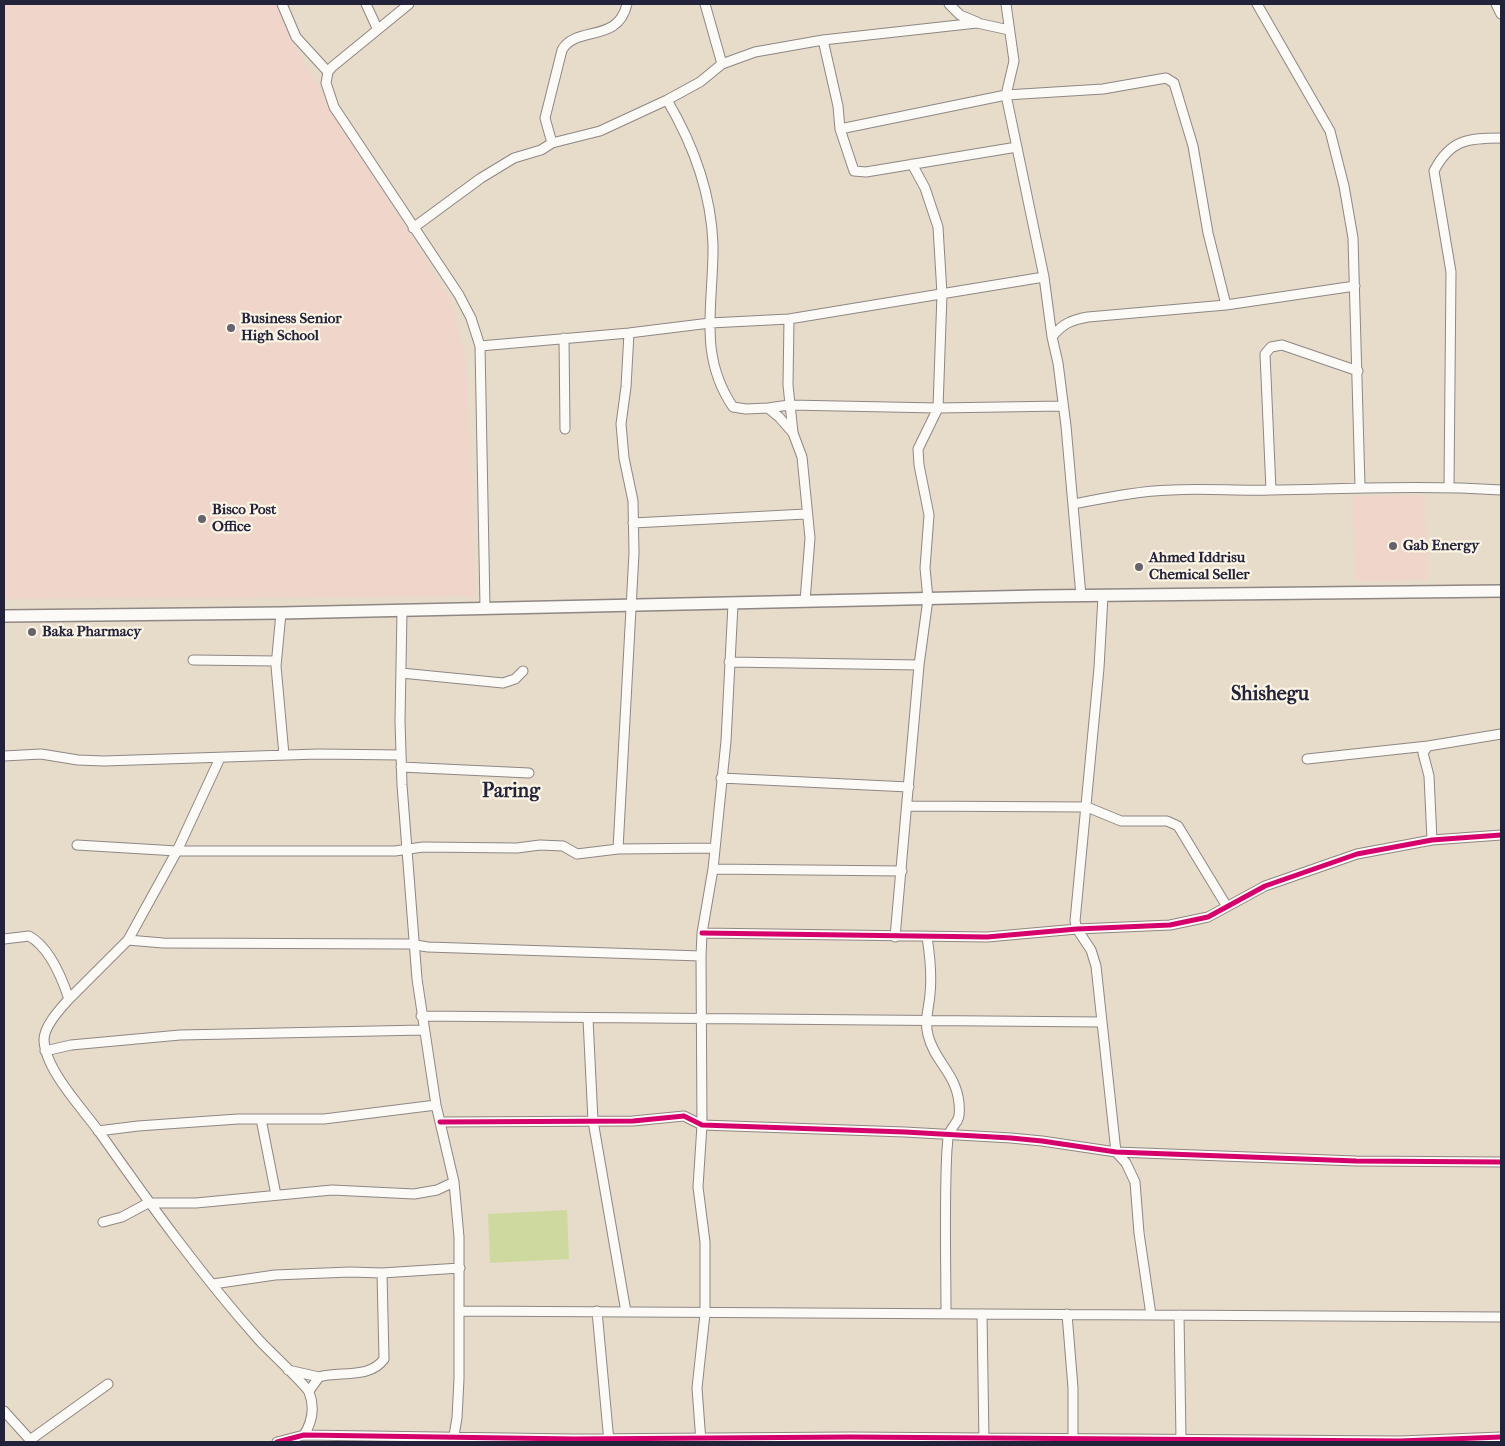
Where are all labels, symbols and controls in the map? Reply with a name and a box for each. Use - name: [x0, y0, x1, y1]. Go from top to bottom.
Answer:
- place label: Business Senior High School: [241, 310, 342, 345]
- marker: Business Senior High School: [225, 322, 237, 334]
- place label: Bisco Post Office: [212, 501, 276, 536]
- marker: Bisco Post Office: [196, 513, 208, 525]
- place label: Gab Energy: [1403, 537, 1479, 555]
- marker: Gab Energy: [1387, 540, 1399, 552]
- place label: Ahmed Iddrisu Chemical Seller: [1149, 549, 1250, 584]
- marker: Ahmed Iddrisu Chemical Seller: [1133, 561, 1145, 573]
- place label: Baka Pharmacy: [42, 623, 141, 641]
- marker: Baka Pharmacy: [26, 626, 38, 638]
- district label: Shishegu: [1231, 683, 1309, 707]
- district label: Paring: [482, 780, 540, 804]

